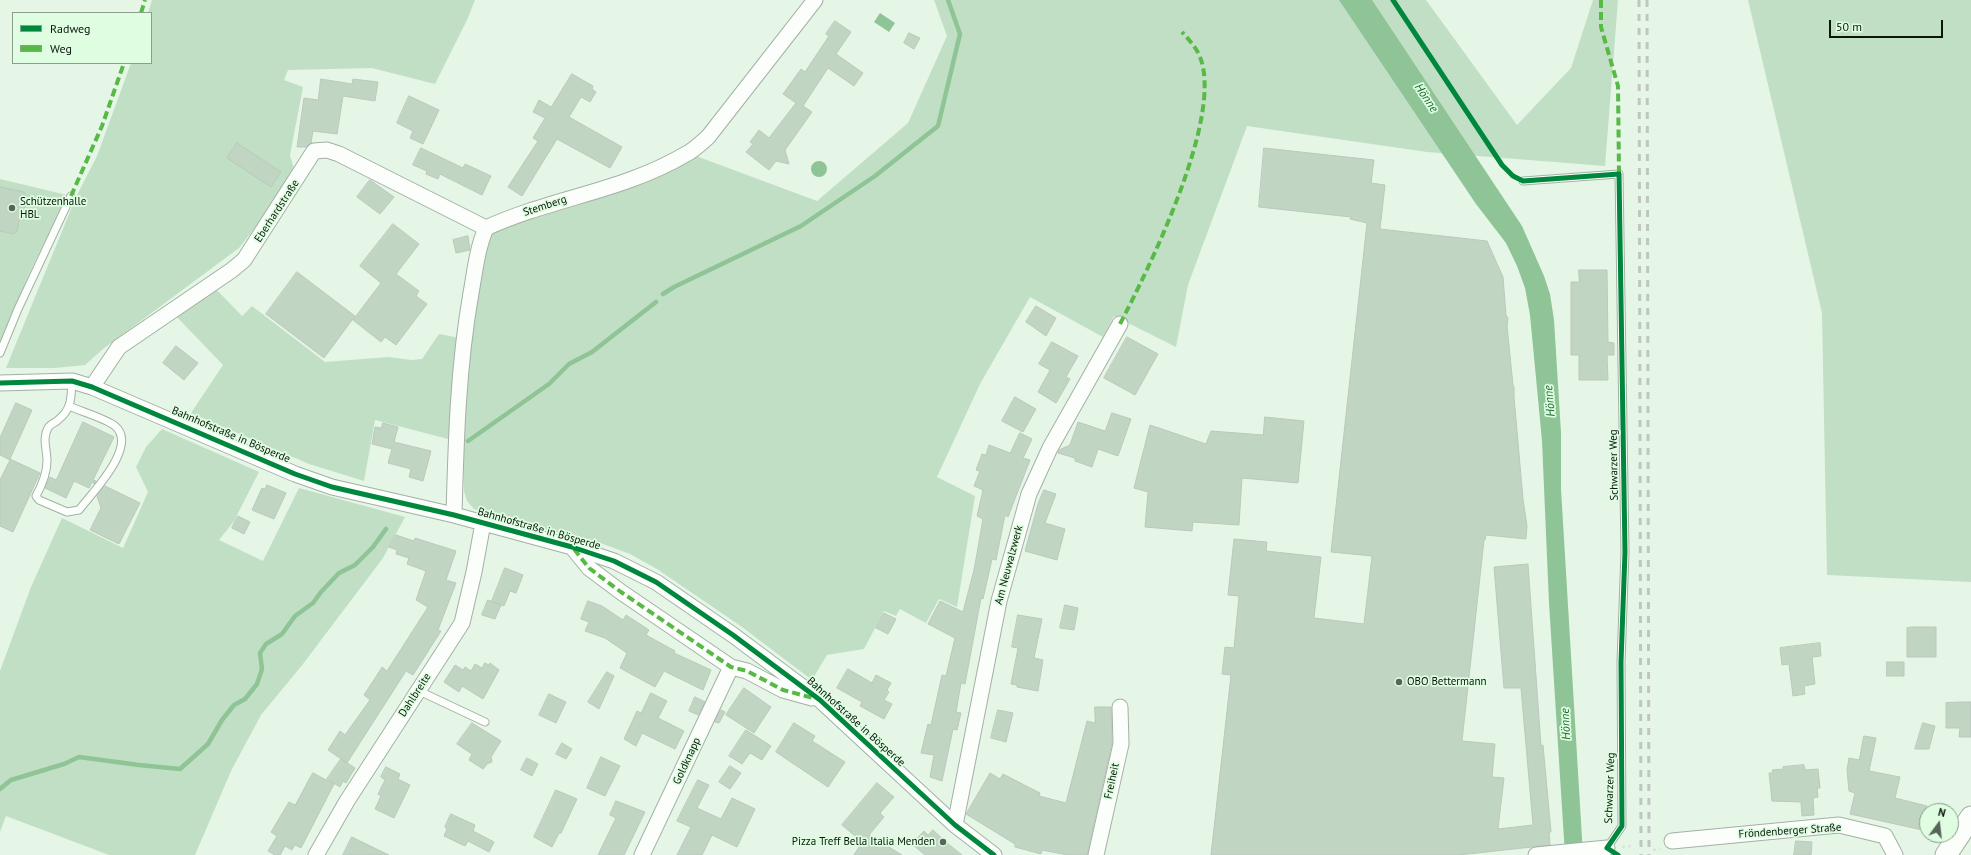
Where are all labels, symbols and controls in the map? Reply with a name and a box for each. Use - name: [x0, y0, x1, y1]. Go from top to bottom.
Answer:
- legend: [12, 12, 152, 64]
- scale bar: [1831, 12, 1945, 38]
- text: 50 m: [1836, 19, 1862, 34]
- text: Radweg: [50, 21, 91, 36]
- text: Weg: [50, 41, 72, 56]
- water label: Hönne: [1411, 81, 1441, 115]
- street label: Eberhardstraße: [252, 177, 302, 245]
- street label: Stemberg: [521, 193, 569, 219]
- place label: Schützenhalle HBL: [20, 195, 86, 221]
- marker: Schützenhalle HBL: [7, 203, 17, 213]
- water label: Hönne: [1541, 385, 1559, 417]
- street label: Bahnhofstraße in Bösperde: [170, 404, 292, 466]
- street label: Schwarzer Weg: [1607, 429, 1621, 501]
- street label: Bahnhofstraße in Bösperde: [476, 505, 602, 553]
- street label: Am Neuwalzwerk: [992, 524, 1026, 606]
- street label: Dahlbreite: [396, 671, 434, 719]
- street label: Bahnhofstraße in Bösperde: [804, 674, 908, 770]
- place label: OBO Bettermann: [1407, 675, 1487, 689]
- marker: OBO Bettermann: [1394, 677, 1404, 687]
- water label: Hönne: [1558, 708, 1574, 740]
- street label: Goldknapp: [670, 735, 704, 787]
- street label: Schwarzer Weg: [1602, 752, 1618, 824]
- street label: Freiheit: [1102, 762, 1122, 800]
- north arrow: [1919, 803, 1959, 843]
- text: N: [1937, 805, 1947, 820]
- street label: Fröndenberger Straße: [1738, 821, 1842, 841]
- place label: Pizza Treff Bella Italia Menden: [792, 835, 935, 849]
- marker: Pizza Treff Bella Italia Menden: [938, 837, 948, 847]

